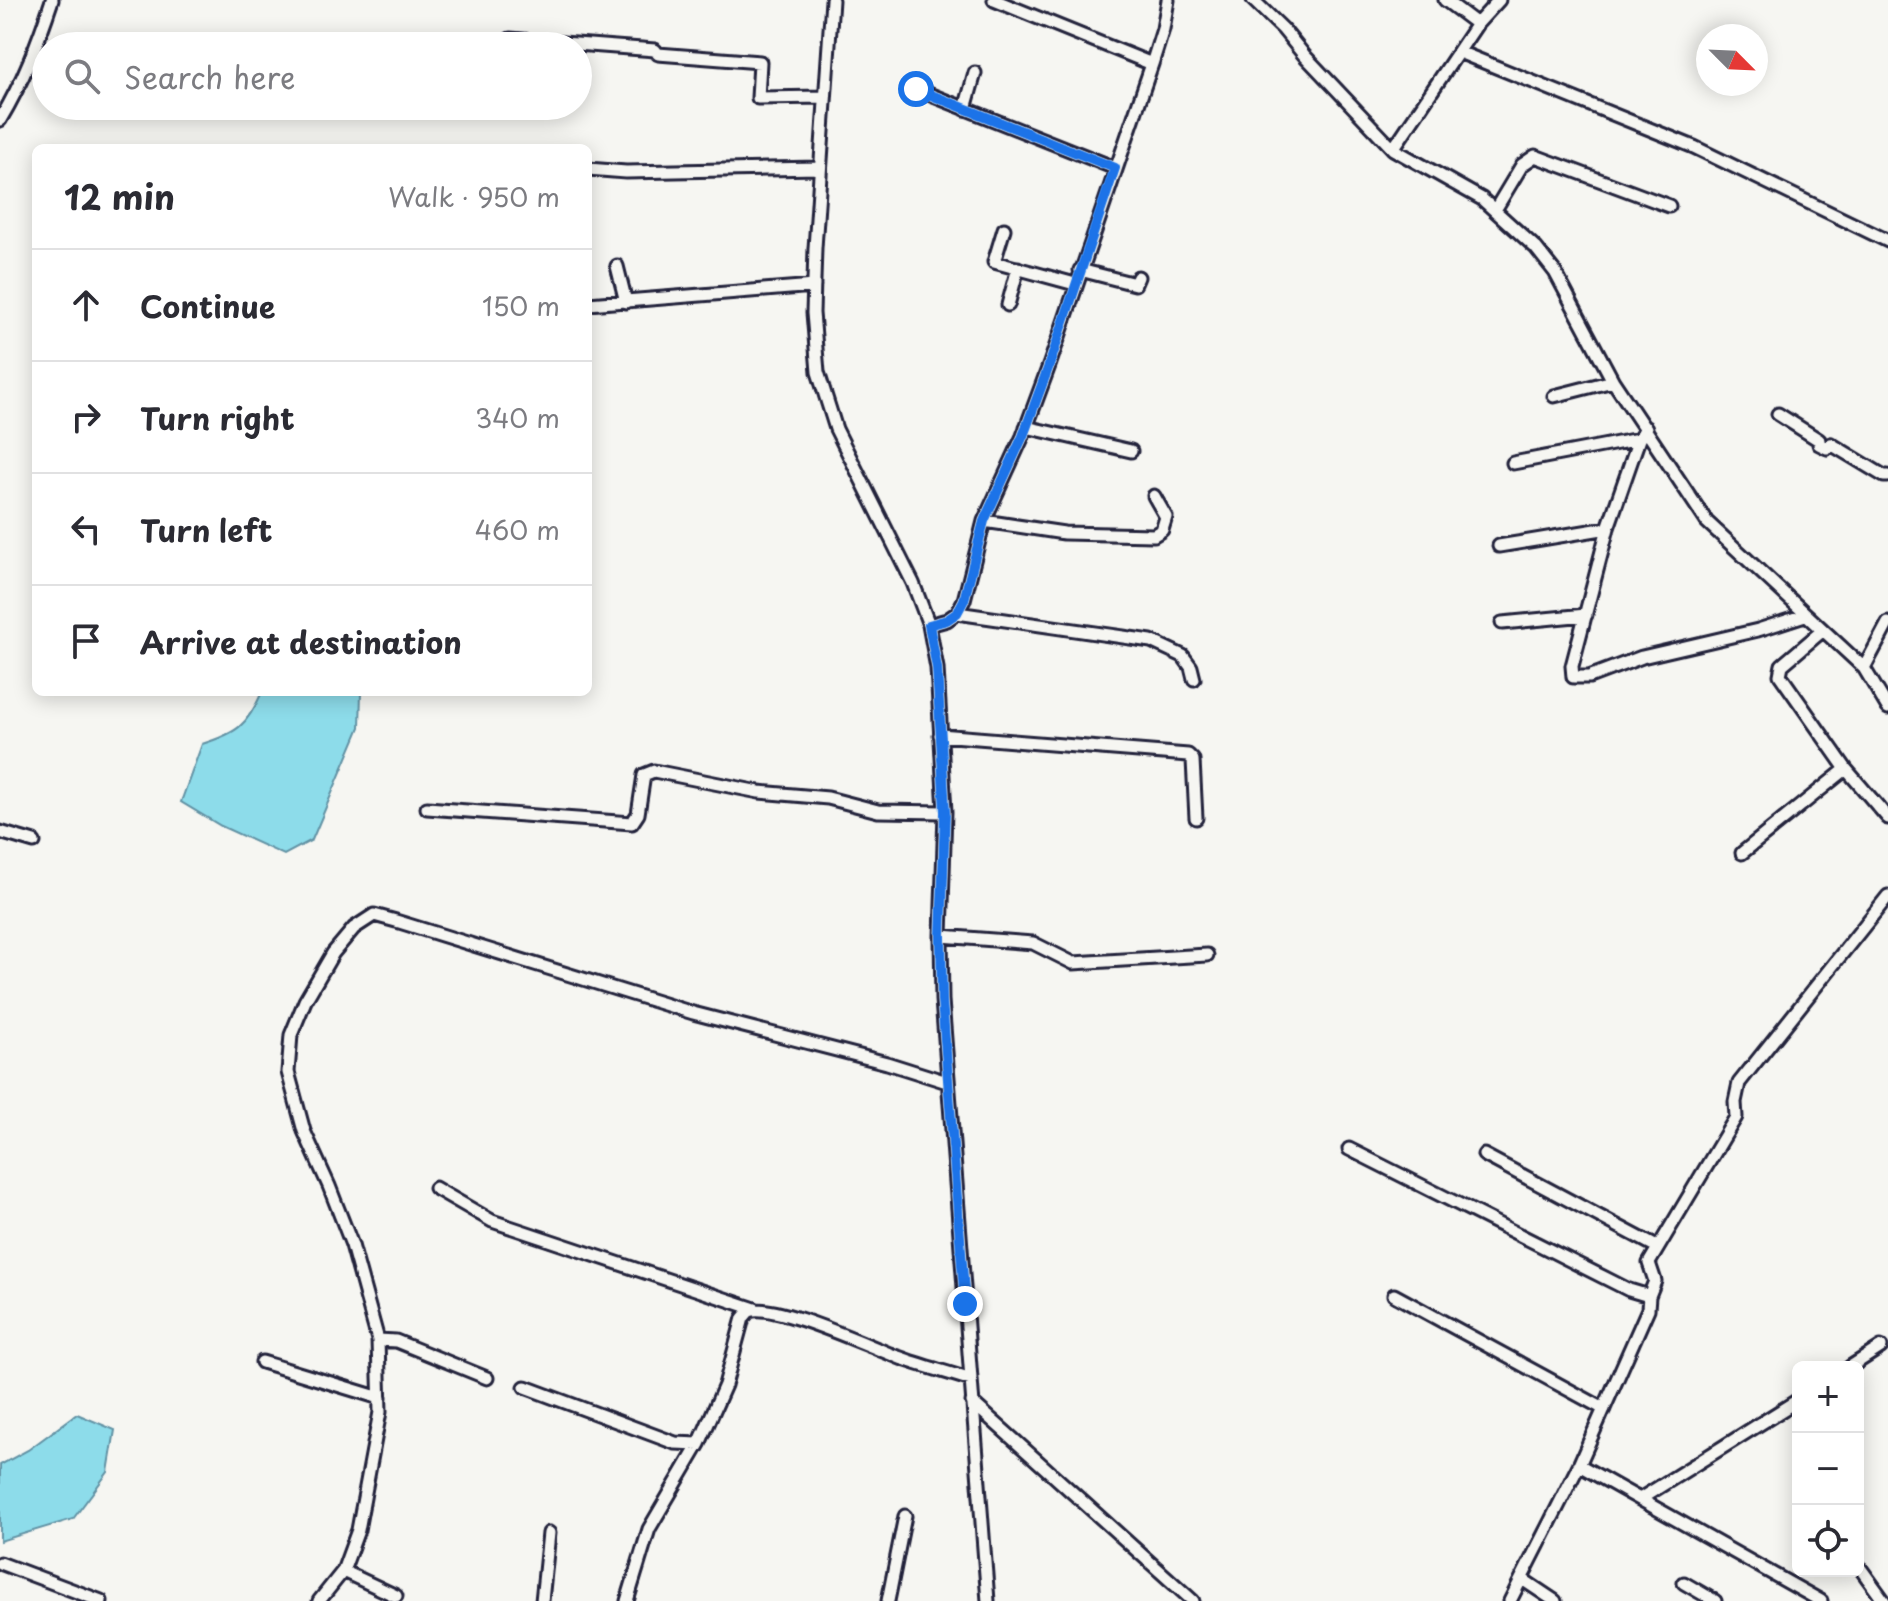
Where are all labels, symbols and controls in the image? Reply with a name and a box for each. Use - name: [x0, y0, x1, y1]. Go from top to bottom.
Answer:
- north arrow: [1696, 24, 1768, 96]
- search box: [32, 32, 592, 120]
- icon: search: [60, 54, 104, 98]
- text: Search here: [124, 54, 296, 99]
- route start: [898, 71, 934, 107]
- text: 12 min: [64, 170, 175, 222]
- text: Walk · 950 m: [388, 177, 560, 216]
- icon: ahead: [64, 283, 108, 327]
- text: Continue: [140, 283, 275, 328]
- text: 150 m: [482, 286, 560, 325]
- icon: right: [64, 395, 108, 439]
- text: Turn right: [140, 395, 295, 440]
- text: 340 m: [475, 398, 560, 437]
- icon: left: [64, 507, 108, 551]
- text: Turn left: [140, 507, 272, 552]
- text: 460 m: [475, 510, 560, 549]
- icon: arrive: [64, 619, 108, 663]
- text: Arrive at destination: [140, 619, 462, 664]
- route end: [947, 1286, 983, 1322]
- map controls: [1792, 1361, 1864, 1577]
- button: +: [1792, 1361, 1864, 1433]
- button: −: [1792, 1433, 1864, 1505]
- button: locate: [1792, 1505, 1864, 1577]

